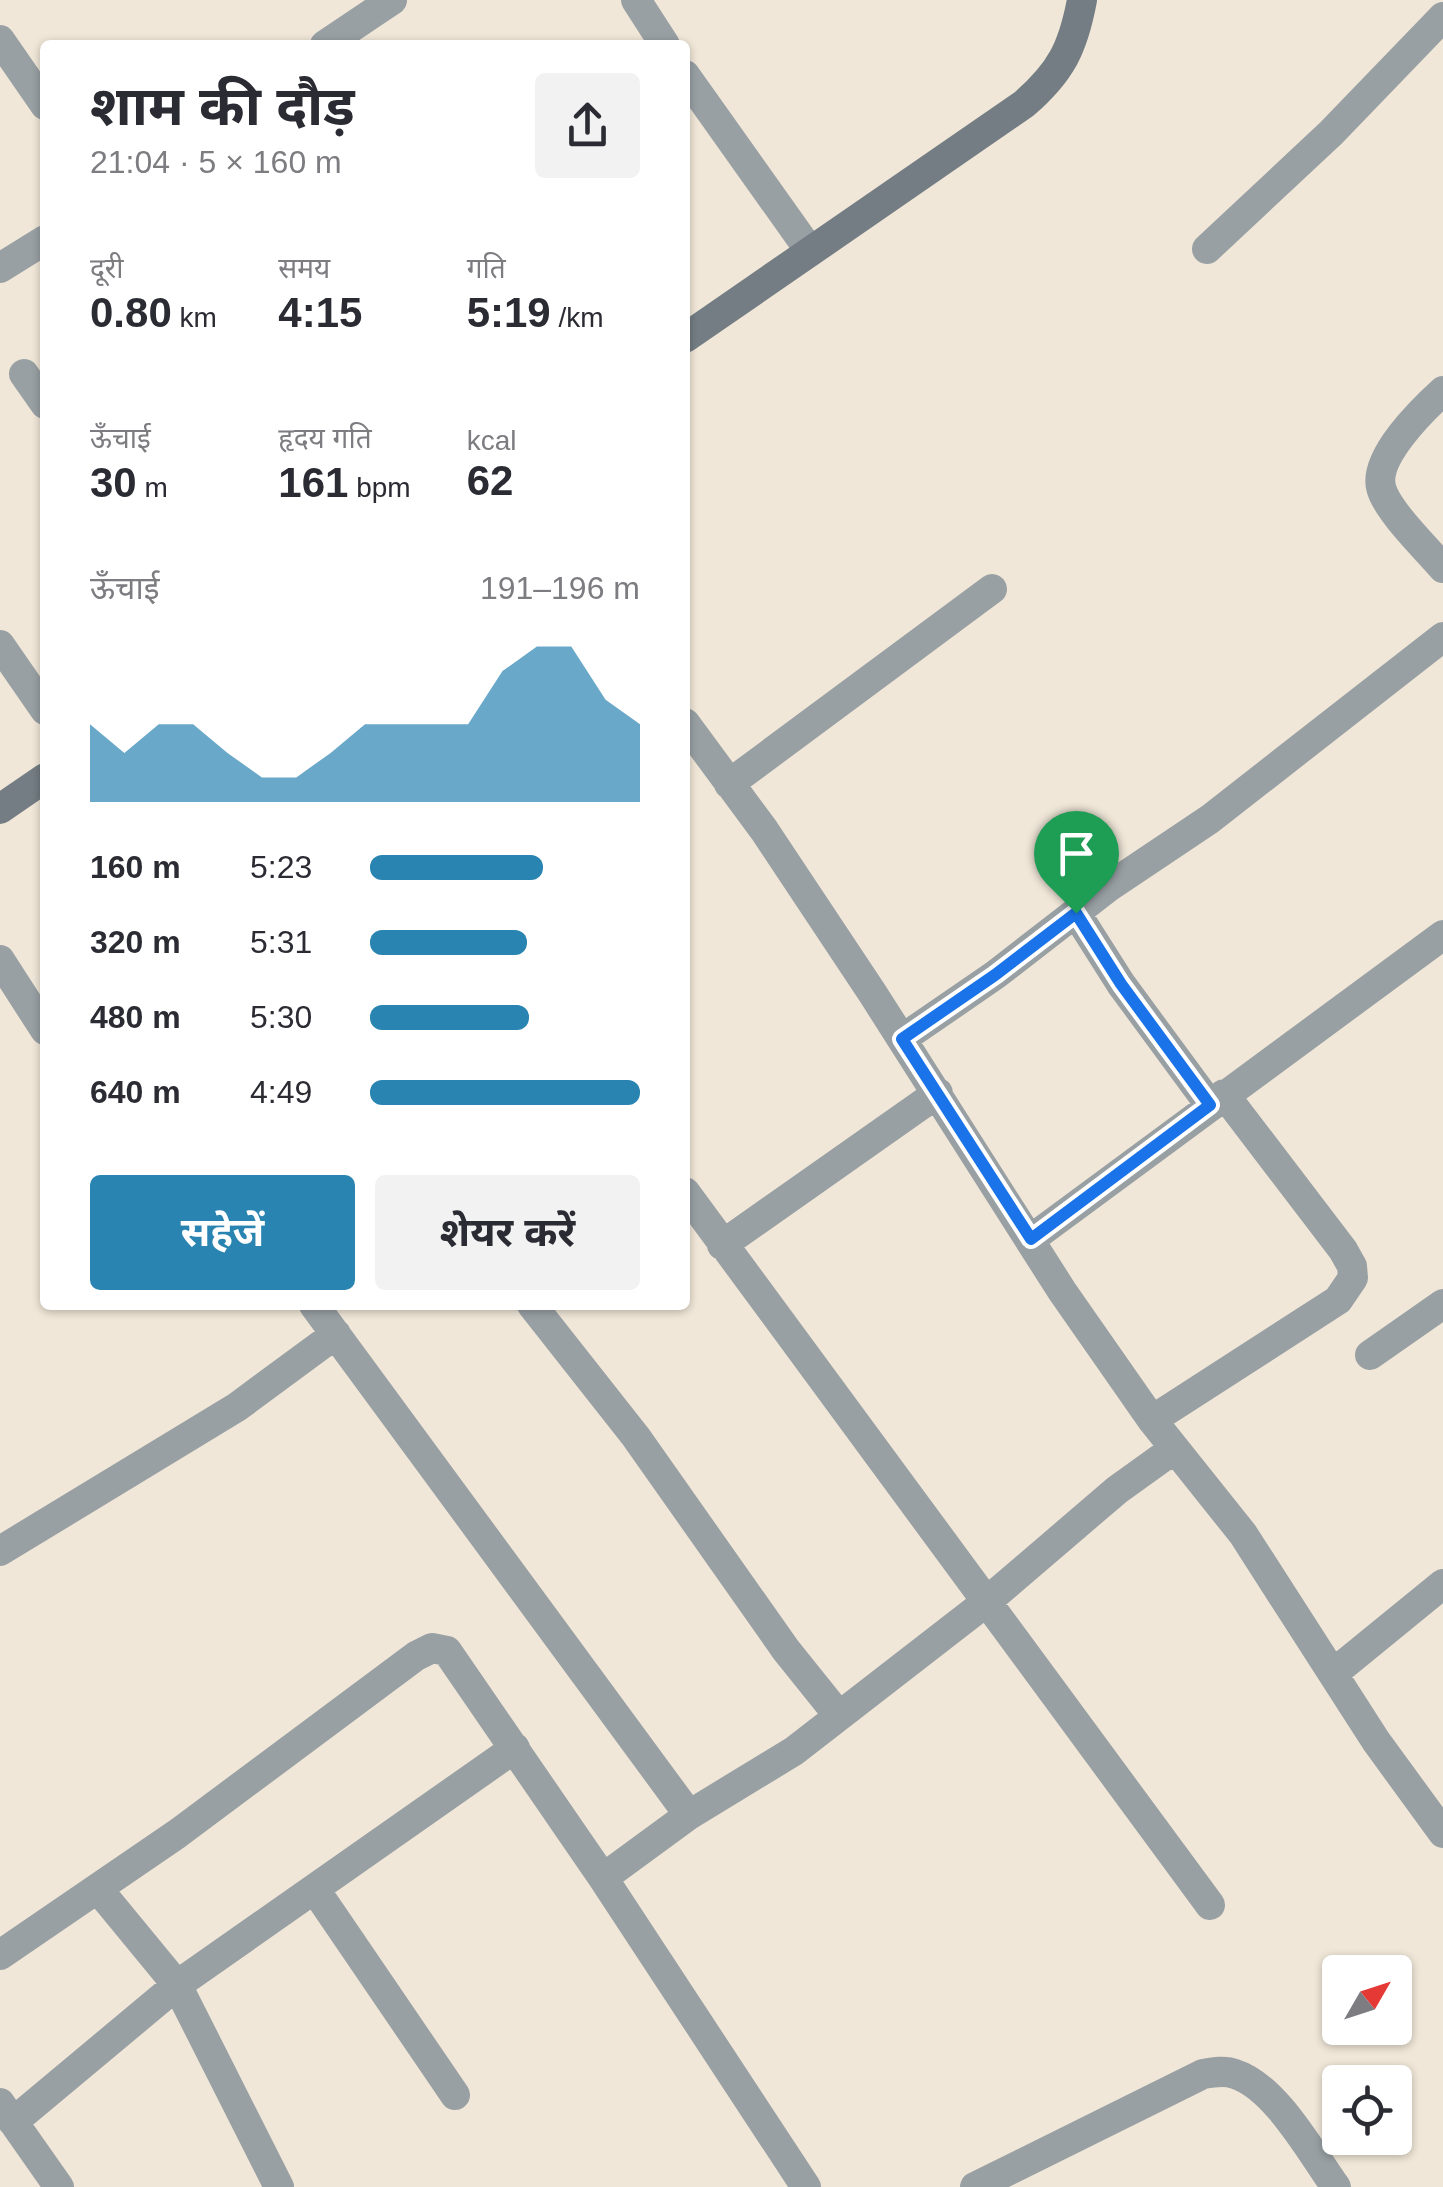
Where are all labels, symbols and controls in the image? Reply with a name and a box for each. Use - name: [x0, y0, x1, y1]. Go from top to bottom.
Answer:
- button: share: [535, 73, 640, 178]
- text: शाम की दौड़: [90, 75, 355, 137]
- text: 21:04 · 5 × 160 m: [90, 144, 342, 180]
- text: दूरी: [90, 253, 124, 284]
- text: समय: [278, 253, 330, 284]
- text: गति: [467, 253, 506, 284]
- text: 0.80: [90, 289, 172, 336]
- text: 4:15: [278, 289, 362, 336]
- text: 5:19: [467, 289, 551, 336]
- text: km: [172, 302, 217, 333]
- text: /km: [551, 302, 604, 333]
- text: ऊँचाई: [90, 423, 151, 454]
- text: हृदय गति: [278, 423, 372, 454]
- text: kcal: [467, 425, 516, 456]
- text: 62: [467, 457, 513, 504]
- text: 30: [90, 459, 137, 506]
- text: 161: [278, 459, 348, 506]
- text: m: [137, 472, 168, 503]
- text: bpm: [348, 472, 411, 503]
- text: ऊँचाई: [90, 570, 159, 606]
- text: 191–196 m: [480, 570, 640, 606]
- pin: [1034, 811, 1119, 914]
- icon: arrive: [1049, 826, 1104, 881]
- text: 160 m: [90, 849, 181, 885]
- text: 5:23: [250, 849, 312, 885]
- text: 320 m: [90, 924, 181, 960]
- text: 5:31: [250, 924, 312, 960]
- text: 480 m: [90, 999, 181, 1035]
- text: 5:30: [250, 999, 312, 1035]
- text: 640 m: [90, 1074, 181, 1110]
- text: 4:49: [250, 1074, 312, 1110]
- button: सहेजें: [90, 1175, 355, 1290]
- button: शेयर करें: [375, 1175, 640, 1290]
- north arrow: [1322, 1955, 1412, 2045]
- map controls: [1322, 1955, 1412, 2155]
- button: locate: [1322, 2065, 1412, 2155]

